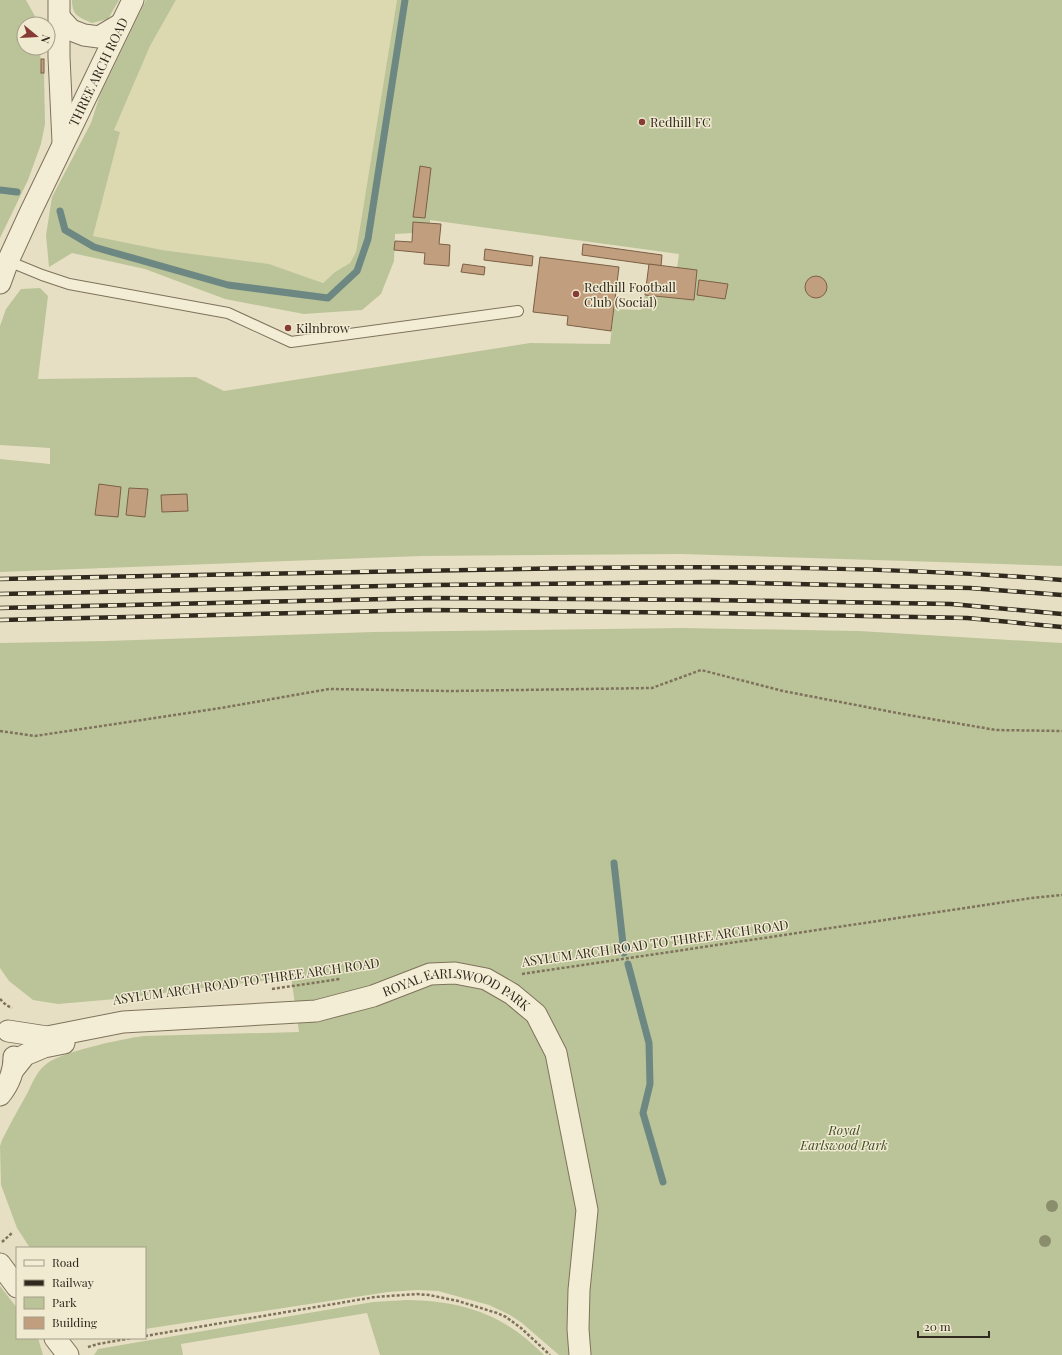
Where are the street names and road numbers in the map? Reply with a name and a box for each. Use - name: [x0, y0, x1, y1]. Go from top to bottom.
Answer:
- street label: THREE ARCH ROAD: [64, 15, 131, 129]
- street label: ASYLUM ARCH ROAD TO THREE ARCH ROAD: [519, 915, 789, 970]
- street label: ASYLUM ARCH ROAD TO THREE ARCH ROAD: [110, 953, 380, 1008]
- street label: ROYAL EARLSWOOD PARK: [380, 964, 534, 1014]

